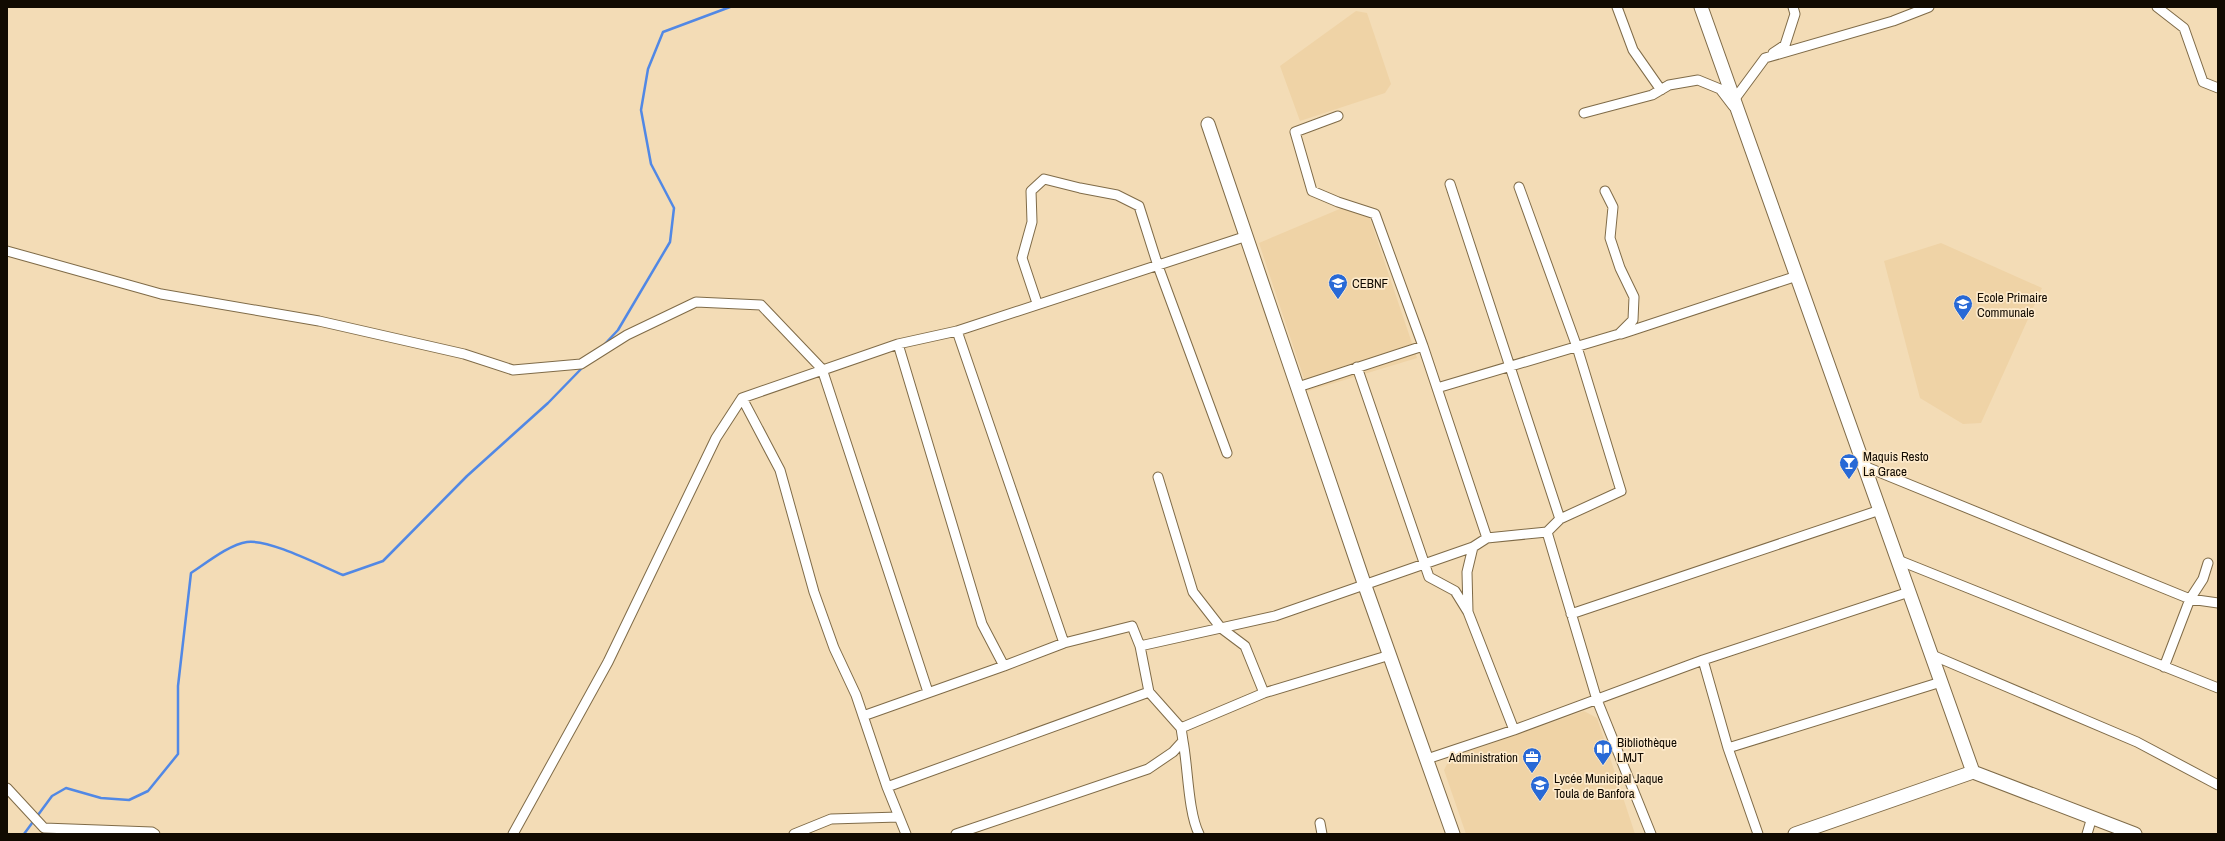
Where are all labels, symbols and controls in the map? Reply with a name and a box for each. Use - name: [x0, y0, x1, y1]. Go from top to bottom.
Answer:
- school or university icon: CEBNF: [1327, 272, 1349, 300]
- place label: CEBNF: [1352, 275, 1389, 292]
- place label: Ecole Primaire Communale: [1977, 289, 2048, 321]
- school or university icon: Ecole Primaire Communale: [1952, 293, 1974, 321]
- place label: Maquis Resto La Grace: [1863, 448, 1929, 480]
- bar icon: Maquis Resto La Grace: [1838, 452, 1860, 480]
- place label: Bibliothèque LMJT: [1617, 734, 1677, 766]
- library icon: Bibliothèque LMJT: [1592, 738, 1614, 766]
- office icon: Administration: [1521, 746, 1543, 774]
- place label: Administration: [1448, 749, 1518, 766]
- place label: Lycée Municipal Jaque Toula de Banfora: [1554, 770, 1663, 802]
- school or university icon: Lycée Municipal Jaque Toula de Banfora: [1529, 774, 1551, 802]

